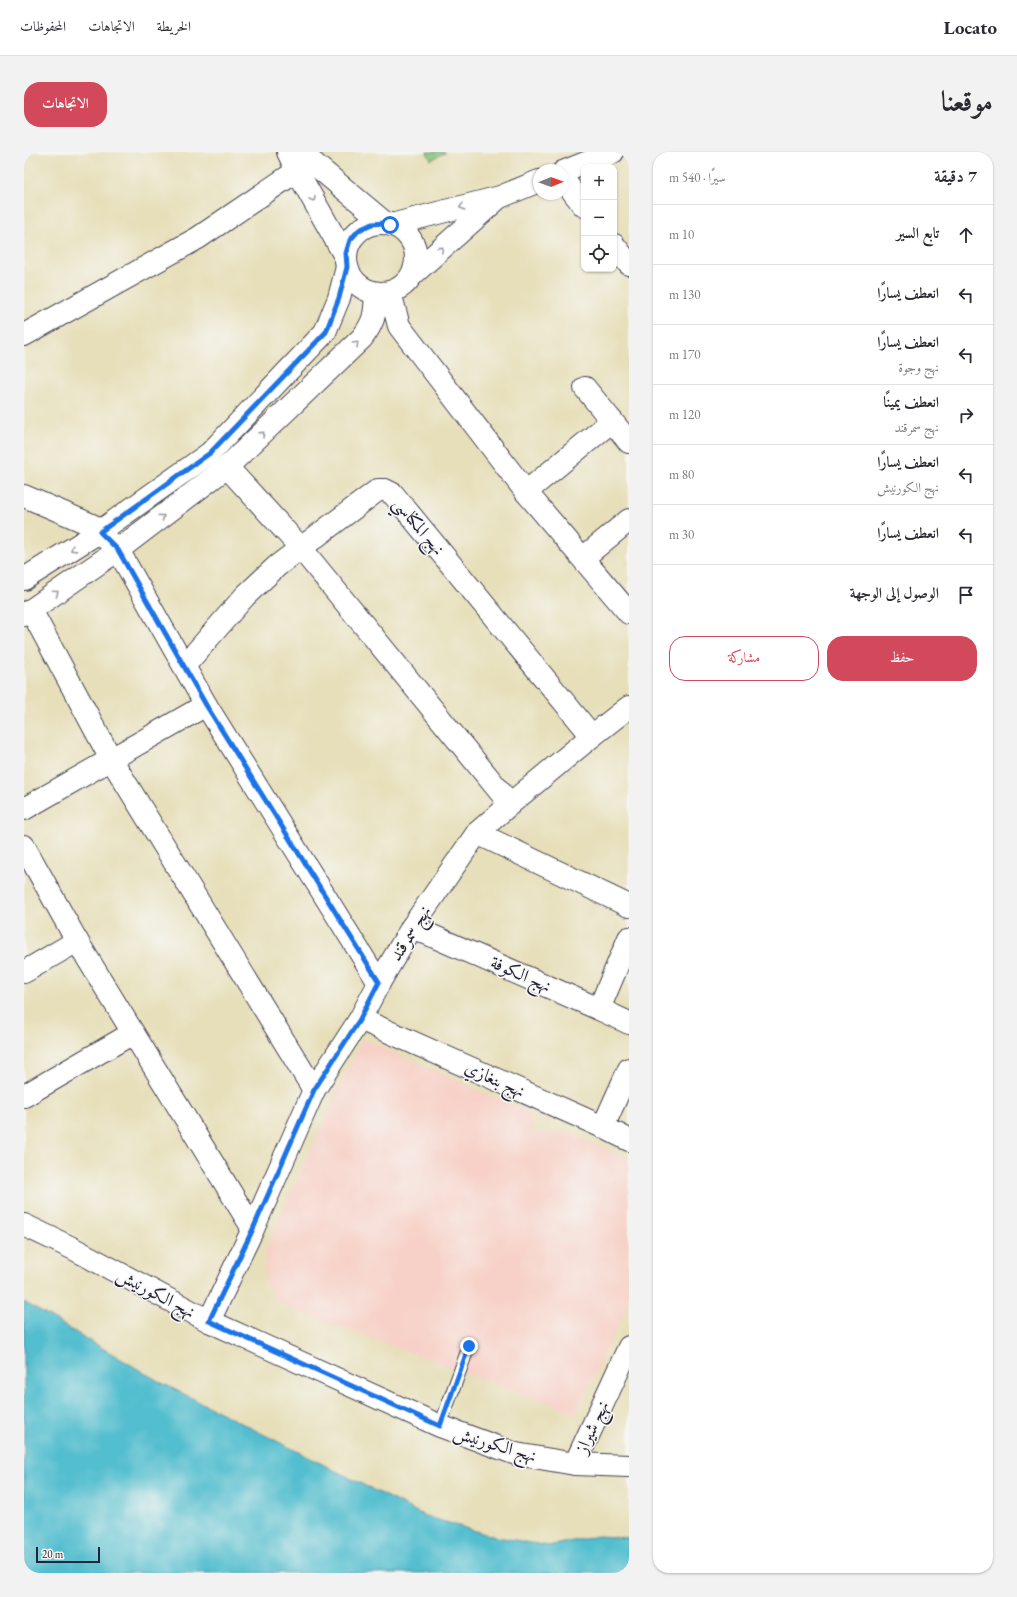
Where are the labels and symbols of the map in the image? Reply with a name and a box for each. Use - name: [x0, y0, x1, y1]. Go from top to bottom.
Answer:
- north arrow: [533, 164, 569, 200]
- one-way arrow: [309, 195, 316, 202]
- one-way arrow: [459, 202, 465, 210]
- route start: [381, 216, 399, 234]
- one-way arrow: [436, 247, 443, 254]
- one-way arrow: [351, 341, 359, 349]
- one-way arrow: [257, 431, 265, 439]
- street label: نهج المكناسي: [384, 492, 450, 563]
- one-way arrow: [157, 514, 164, 521]
- one-way arrow: [70, 544, 77, 551]
- one-way arrow: [52, 591, 59, 598]
- street label: نهج سمرقند: [384, 901, 440, 968]
- street label: نهج الكوفة: [485, 950, 555, 1002]
- street label: نهج بنغازي: [459, 1055, 529, 1107]
- street label: نهج الكورنيش: [111, 1262, 200, 1327]
- route end: [460, 1337, 478, 1355]
- street label: نهج شيراز: [568, 1397, 618, 1461]
- street label: نهج الكورنيش: [449, 1420, 540, 1472]
- scale bar: [36, 1545, 100, 1564]

